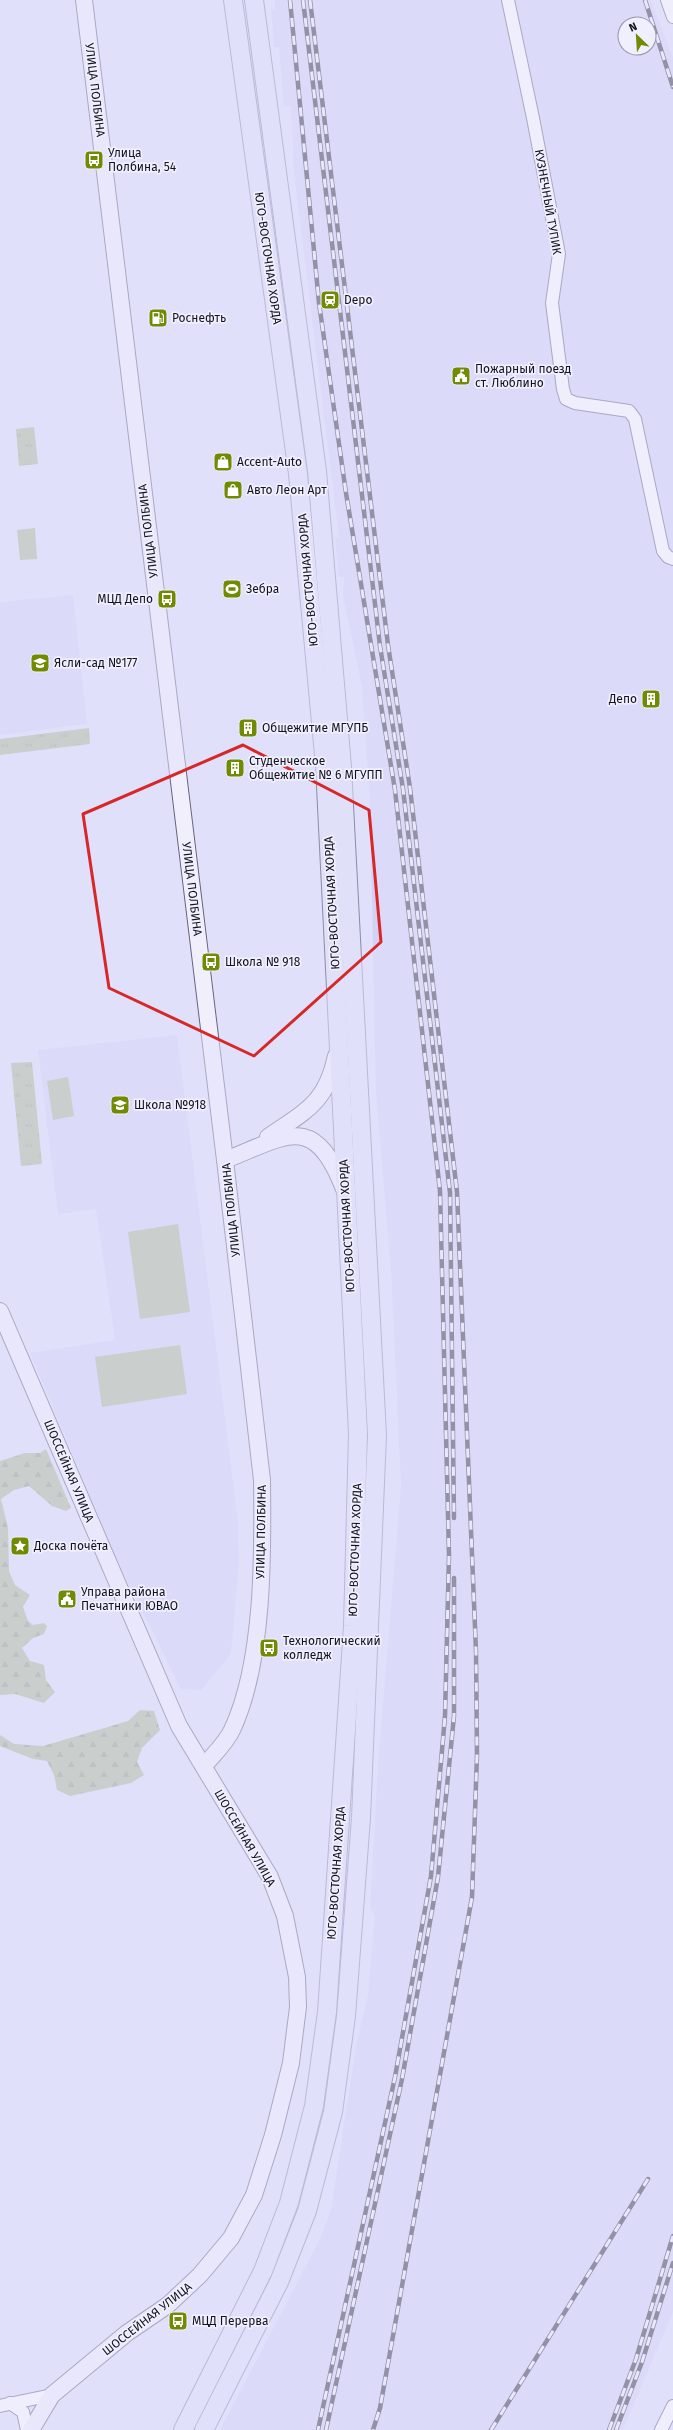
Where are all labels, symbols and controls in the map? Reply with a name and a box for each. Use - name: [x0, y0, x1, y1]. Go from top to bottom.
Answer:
- north arrow: [617, 16, 657, 56]
- text: N: [627, 20, 639, 35]
- street label: УЛИЦА ПОЛБИНА: [82, 42, 108, 138]
- place label: Улица Полбина, 54: [108, 146, 177, 174]
- street label: КУЗНЕЧНЫЙ ТУПИК: [532, 148, 565, 256]
- bus stop icon: Улица Полбина, 54: [83, 149, 105, 171]
- street label: ЮГО-ВОСТОЧНАЯ ХОРДА: [252, 191, 284, 325]
- station icon: Depo: [319, 289, 341, 311]
- place label: Depo: [344, 293, 372, 307]
- fuel station icon: Роснефть: [147, 307, 169, 329]
- place label: Роснефть: [172, 311, 226, 325]
- place label: Пожарный поезд ст. Люблино: [475, 362, 572, 390]
- public building icon: Пожарный поезд ст. Люблино: [450, 365, 472, 387]
- shop icon: Accent-Auto: [212, 451, 234, 473]
- place label: Accent-Auto: [237, 455, 302, 469]
- shop icon: Авто Леон Арт: [222, 479, 244, 501]
- street label: УЛИЦА ПОЛБИНА: [135, 483, 161, 579]
- place label: Авто Леон Арт: [247, 483, 327, 497]
- street label: ЮГО-ВОСТОЧНАЯ ХОРДА: [295, 513, 321, 647]
- sports icon: Зебра: [221, 578, 243, 600]
- place label: Зебра: [246, 582, 279, 596]
- bus stop icon: МЦД Депо: [156, 588, 178, 610]
- place label: МЦД Депо: [97, 592, 153, 606]
- school or university icon: Ясли-сад №177: [29, 652, 51, 674]
- place label: Ясли-сад №177: [54, 656, 137, 670]
- building icon: Депо: [640, 688, 662, 710]
- place label: Депо: [608, 692, 637, 706]
- building icon: Общежитие МГУПБ: [237, 717, 259, 739]
- place label: Общежитие МГУПБ: [262, 721, 368, 735]
- place label: Студенческое Общежитие № 6 МГУПП: [249, 754, 383, 782]
- building icon: Студенческое Общежитие № 6 МГУПП: [224, 757, 246, 779]
- street label: ЮГО-ВОСТОЧНАЯ ХОРДА: [322, 836, 342, 970]
- street label: УЛИЦА ПОЛБИНА: [179, 841, 205, 937]
- bus stop icon: Школа № 918: [200, 951, 222, 973]
- place label: Школа № 918: [225, 955, 301, 969]
- school or university icon: Школа №918: [109, 1094, 131, 1116]
- place label: Школа №918: [134, 1098, 206, 1112]
- street label: ЮГО-ВОСТОЧНАЯ ХОРДА: [337, 1159, 357, 1293]
- street label: УЛИЦА ПОЛБИНА: [219, 1162, 243, 1258]
- street label: ШОССЕЙНАЯ УЛИЦА: [41, 1417, 98, 1524]
- street label: ЮГО-ВОСТОЧНАЯ ХОРДА: [346, 1483, 364, 1617]
- street label: УЛИЦА ПОЛБИНА: [253, 1484, 269, 1579]
- place icon: Доска почёта: [9, 1535, 31, 1557]
- place label: Доска почёта: [33, 1539, 108, 1553]
- place label: Управа района Печатники ЮВАО: [81, 1585, 178, 1613]
- public building icon: Управа района Печатники ЮВАО: [56, 1588, 78, 1610]
- place label: Технологический колледж: [283, 1634, 381, 1662]
- bus stop icon: Технологический колледж: [258, 1637, 280, 1659]
- street label: ШОССЕЙНАЯ УЛИЦА: [211, 1786, 279, 1889]
- street label: ЮГО-ВОСТОЧНАЯ ХОРДА: [324, 1806, 348, 1940]
- street label: ШОССЕЙНАЯ УЛИЦА: [99, 2279, 195, 2358]
- bus stop icon: МЦД Перерва: [167, 2310, 189, 2332]
- place label: МЦД Перерва: [192, 2314, 268, 2328]

